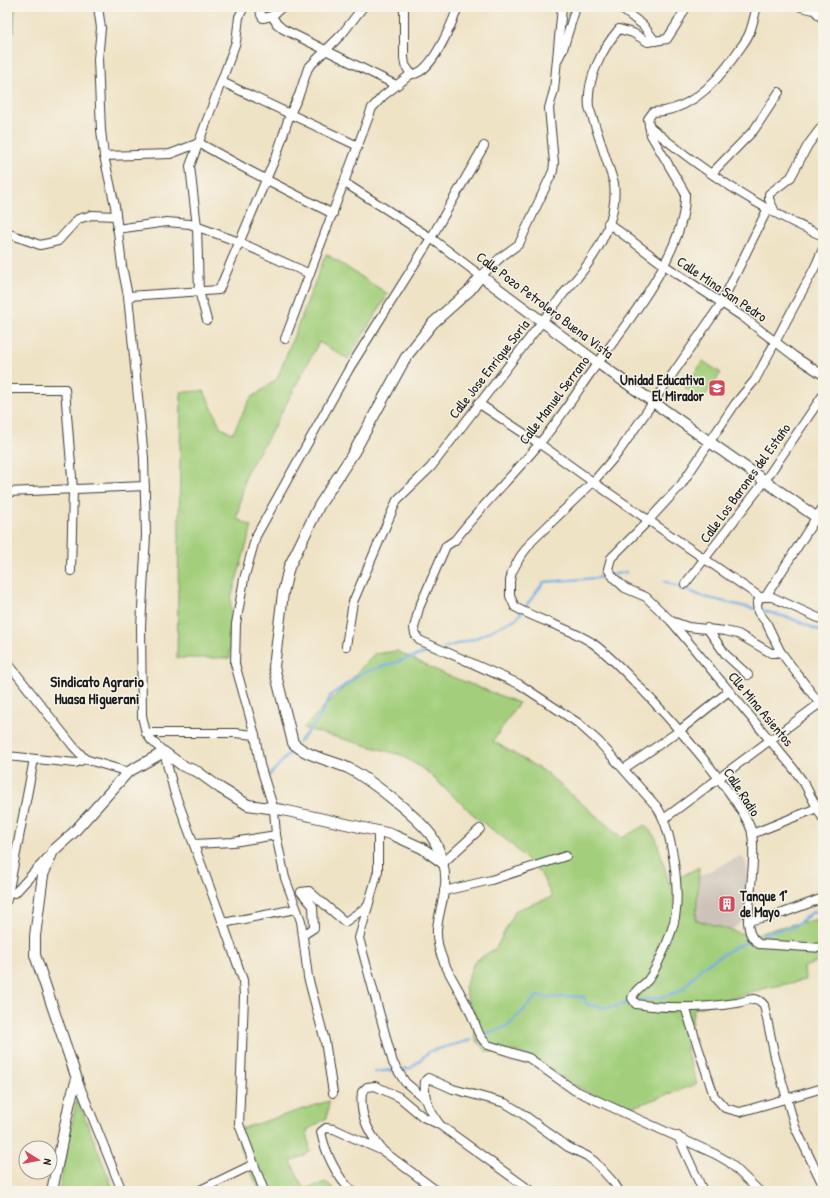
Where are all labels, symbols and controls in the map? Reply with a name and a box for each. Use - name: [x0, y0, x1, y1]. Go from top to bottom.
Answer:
- street label: Calle Pozo Petrolero Buena Vista: [473, 247, 618, 363]
- street label: Calle Mina San Pedro: [674, 251, 771, 326]
- street label: Calle Jose Enrique Soria: [444, 315, 534, 423]
- street label: Calle Manuel Serrano: [514, 351, 593, 448]
- place label: Unidad Educativa El Mirador: [620, 370, 705, 405]
- school or university icon: Unidad Educativa El Mirador: [707, 378, 727, 398]
- street label: Calle Los Barones del Estaño: [695, 419, 795, 546]
- street label: Clle Mina Asientos: [725, 667, 798, 750]
- district label: Sindicato Agrario Huasa Higuerani: [50, 671, 144, 710]
- street label: Calle Radio: [720, 764, 765, 820]
- place label: Tanque 1° de Mayo: [739, 886, 788, 923]
- building icon: Tanque 1° de Mayo: [717, 894, 737, 914]
- north arrow: [18, 1140, 58, 1180]
- text: N: [40, 1158, 55, 1166]

